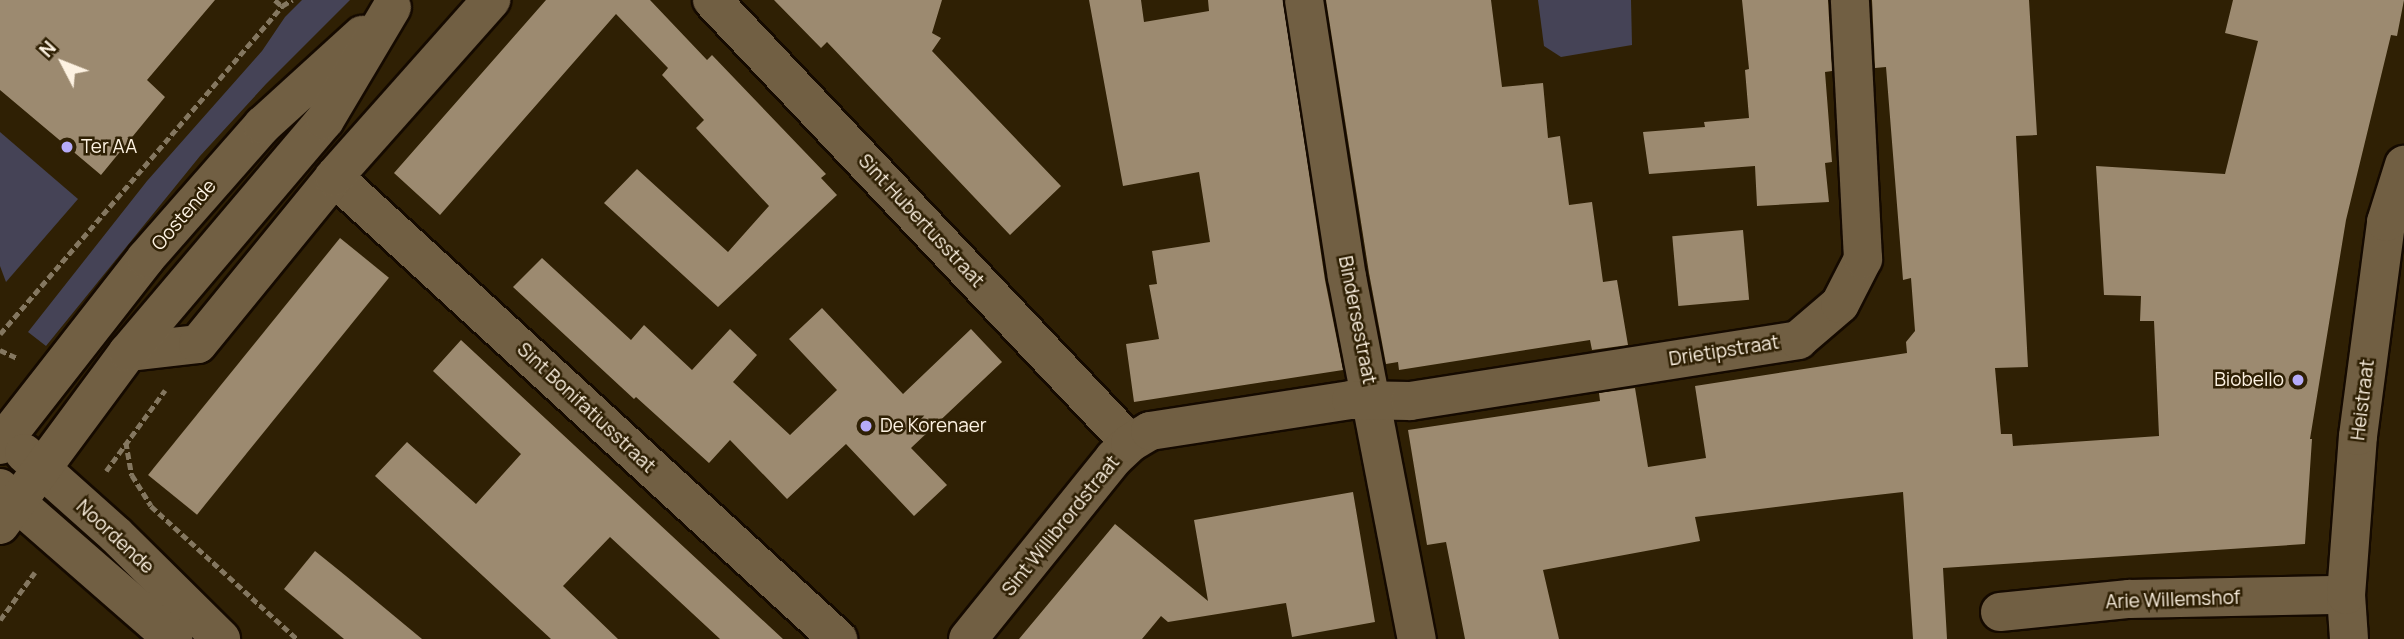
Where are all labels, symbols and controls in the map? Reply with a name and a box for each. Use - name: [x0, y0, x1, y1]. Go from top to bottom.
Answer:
- north arrow: [28, 28, 98, 98]
- text: N: [33, 35, 62, 63]
- place label: Ter AA: [81, 136, 137, 158]
- marker: Ter AA: [59, 139, 75, 155]
- street label: Sint Hubertusstraat: [853, 150, 989, 292]
- street label: Oostende: [147, 175, 221, 255]
- street label: Bindersestraat: [1333, 254, 1381, 386]
- street label: Drietipstraat: [1667, 331, 1781, 371]
- street label: Sint Bonifatiusstraat: [512, 338, 660, 478]
- street label: Heistraat: [2347, 358, 2379, 442]
- place label: Biobello: [2214, 369, 2284, 391]
- marker: Biobello: [2290, 372, 2306, 388]
- place label: De Korenaer: [880, 415, 987, 437]
- marker: De Korenaer: [858, 418, 874, 434]
- street label: Sint Willibrordstraat: [997, 451, 1125, 601]
- street label: Noordende: [71, 495, 159, 579]
- street label: Arie Willemshof: [2105, 586, 2241, 614]

